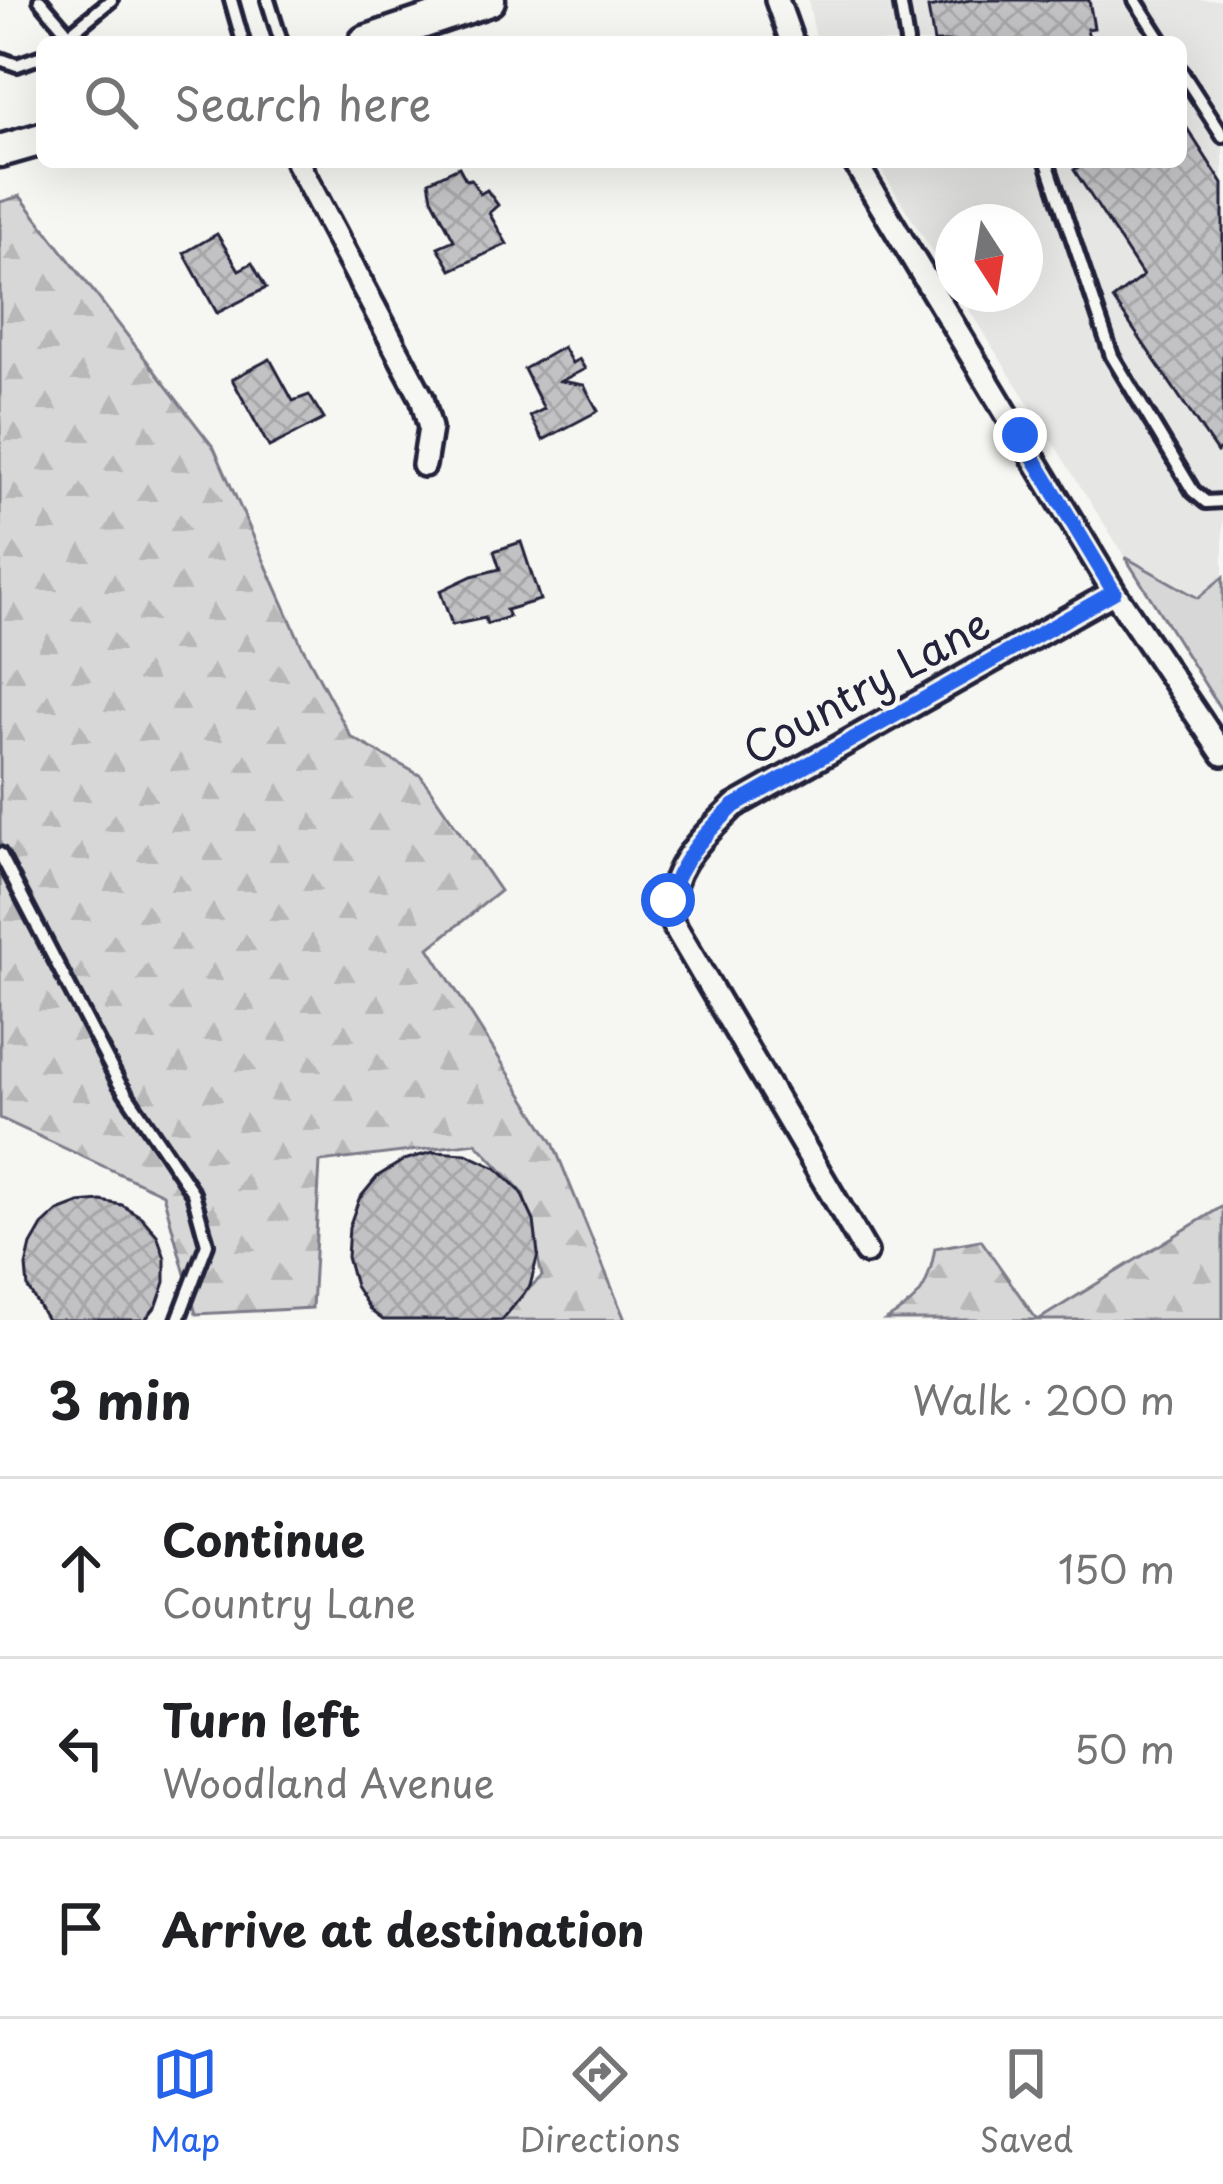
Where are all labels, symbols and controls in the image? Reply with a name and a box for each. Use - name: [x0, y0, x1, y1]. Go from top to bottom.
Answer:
- search box: [36, 36, 1187, 168]
- text: Search here: [174, 68, 431, 136]
- icon: search: [78, 69, 144, 135]
- north arrow: [935, 204, 1043, 312]
- route end: [993, 408, 1047, 462]
- street label: Country Lane: [730, 591, 1000, 779]
- route start: [641, 873, 695, 927]
- text: 3 min: [48, 1360, 192, 1437]
- text: Walk · 200 m: [912, 1369, 1175, 1428]
- text: Continue: [162, 1504, 365, 1572]
- icon: ahead: [48, 1535, 114, 1601]
- text: 150 m: [1058, 1538, 1175, 1597]
- text: Country Lane: [162, 1572, 416, 1631]
- text: Turn left: [162, 1684, 361, 1752]
- icon: left: [48, 1715, 114, 1781]
- text: 50 m: [1074, 1718, 1175, 1777]
- text: Woodland Avenue: [162, 1752, 495, 1811]
- text: Arrive at destination: [162, 1894, 645, 1962]
- icon: arrive: [48, 1895, 114, 1961]
- tab: Map: [150, 2041, 220, 2163]
- tab: Directions: [520, 2041, 680, 2163]
- tab: Saved: [980, 2041, 1073, 2163]

